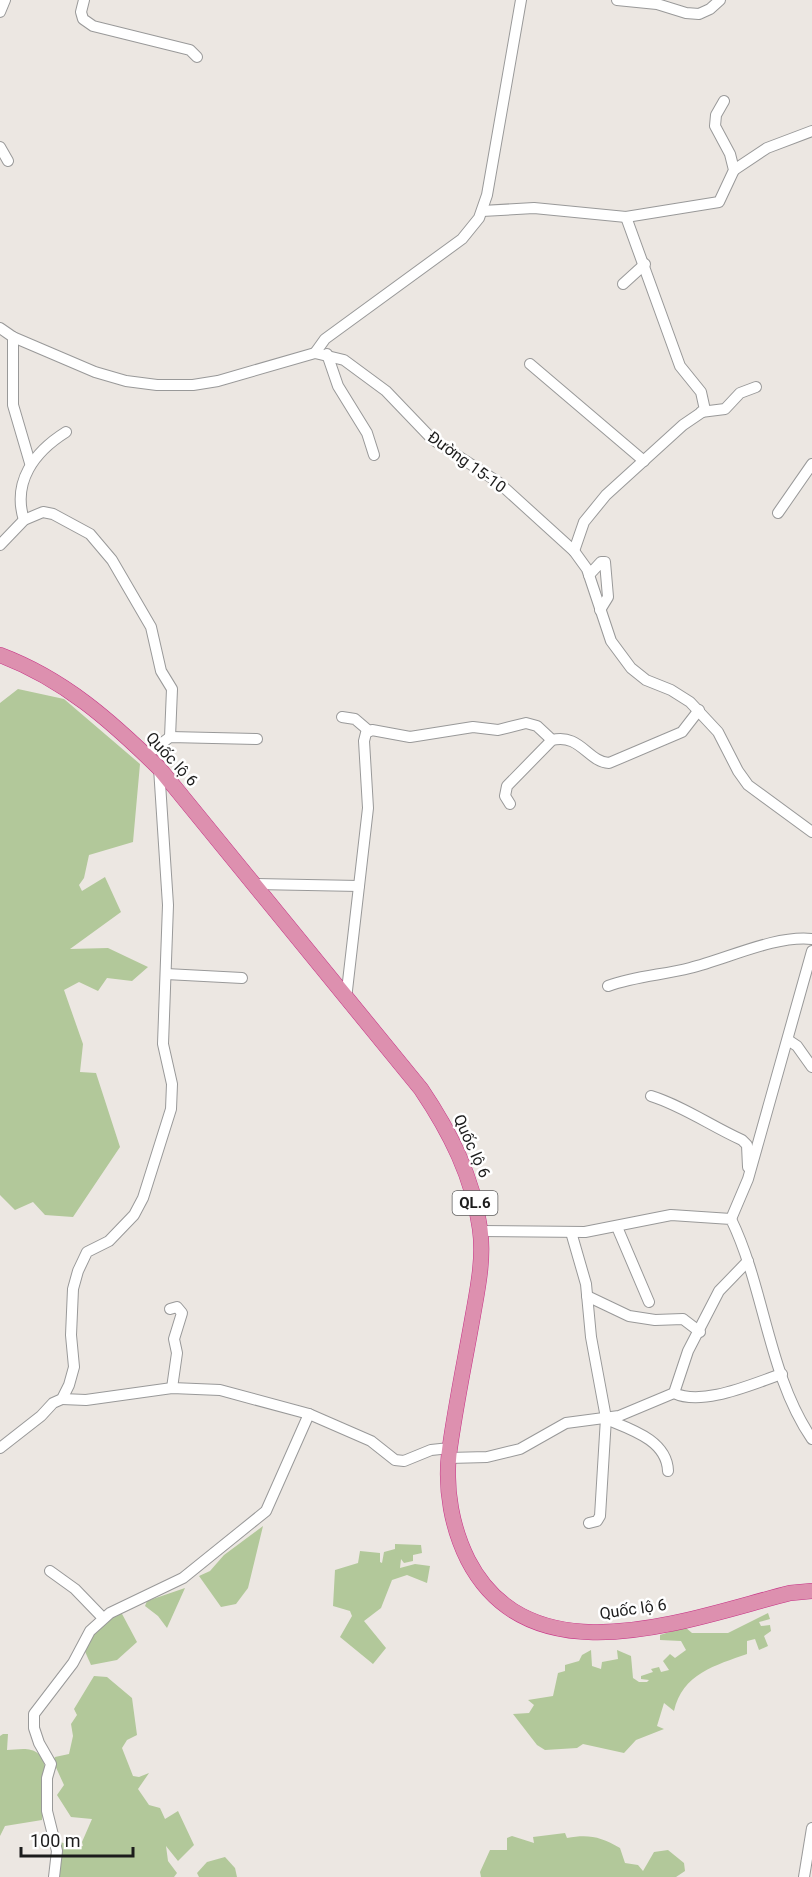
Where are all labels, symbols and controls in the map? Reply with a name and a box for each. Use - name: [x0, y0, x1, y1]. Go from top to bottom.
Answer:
- street label: Đường 15-10: [424, 427, 510, 497]
- street label: Quốc lộ 6: [142, 728, 202, 790]
- street label: Quốc lộ 6: [450, 1111, 494, 1181]
- road number: QL.6: [452, 1191, 498, 1215]
- street label: Quốc lộ 6: [598, 1595, 668, 1623]
- scale bar: [21, 1820, 134, 1858]
- text: 100 m: [30, 1830, 81, 1851]

